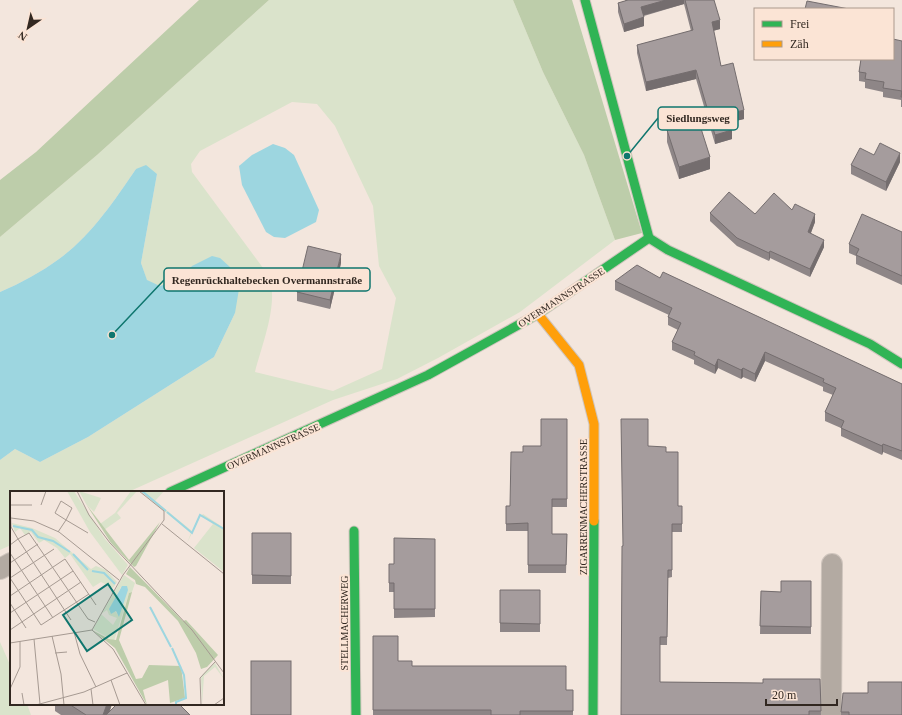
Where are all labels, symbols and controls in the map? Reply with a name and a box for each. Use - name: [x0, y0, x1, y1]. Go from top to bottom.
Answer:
- north arrow: [8, 8, 48, 48]
- legend: [754, 8, 894, 60]
- text: Frei: [790, 17, 810, 31]
- text: N: [16, 29, 29, 43]
- text: Zäh: [790, 37, 809, 51]
- callout: Siedlungsweg: [658, 107, 738, 130]
- text: Siedlungsweg: [666, 112, 730, 124]
- street label: OVERMANNSTRASSE: [516, 265, 606, 329]
- callout: Regenrückhaltebecken Overmannstraße: [164, 268, 370, 291]
- text: Regenrückhaltebecken Overmannstraße: [172, 274, 362, 286]
- street label: OVERMANNSTRASSE: [225, 421, 321, 472]
- street label: ZIGARRENMACHERSTRASSE: [578, 439, 589, 575]
- inset map: [10, 491, 224, 705]
- street label: STELLMACHERWEG: [339, 576, 350, 671]
- scale bar: [766, 681, 837, 707]
- text: 20 m: [772, 688, 797, 702]

